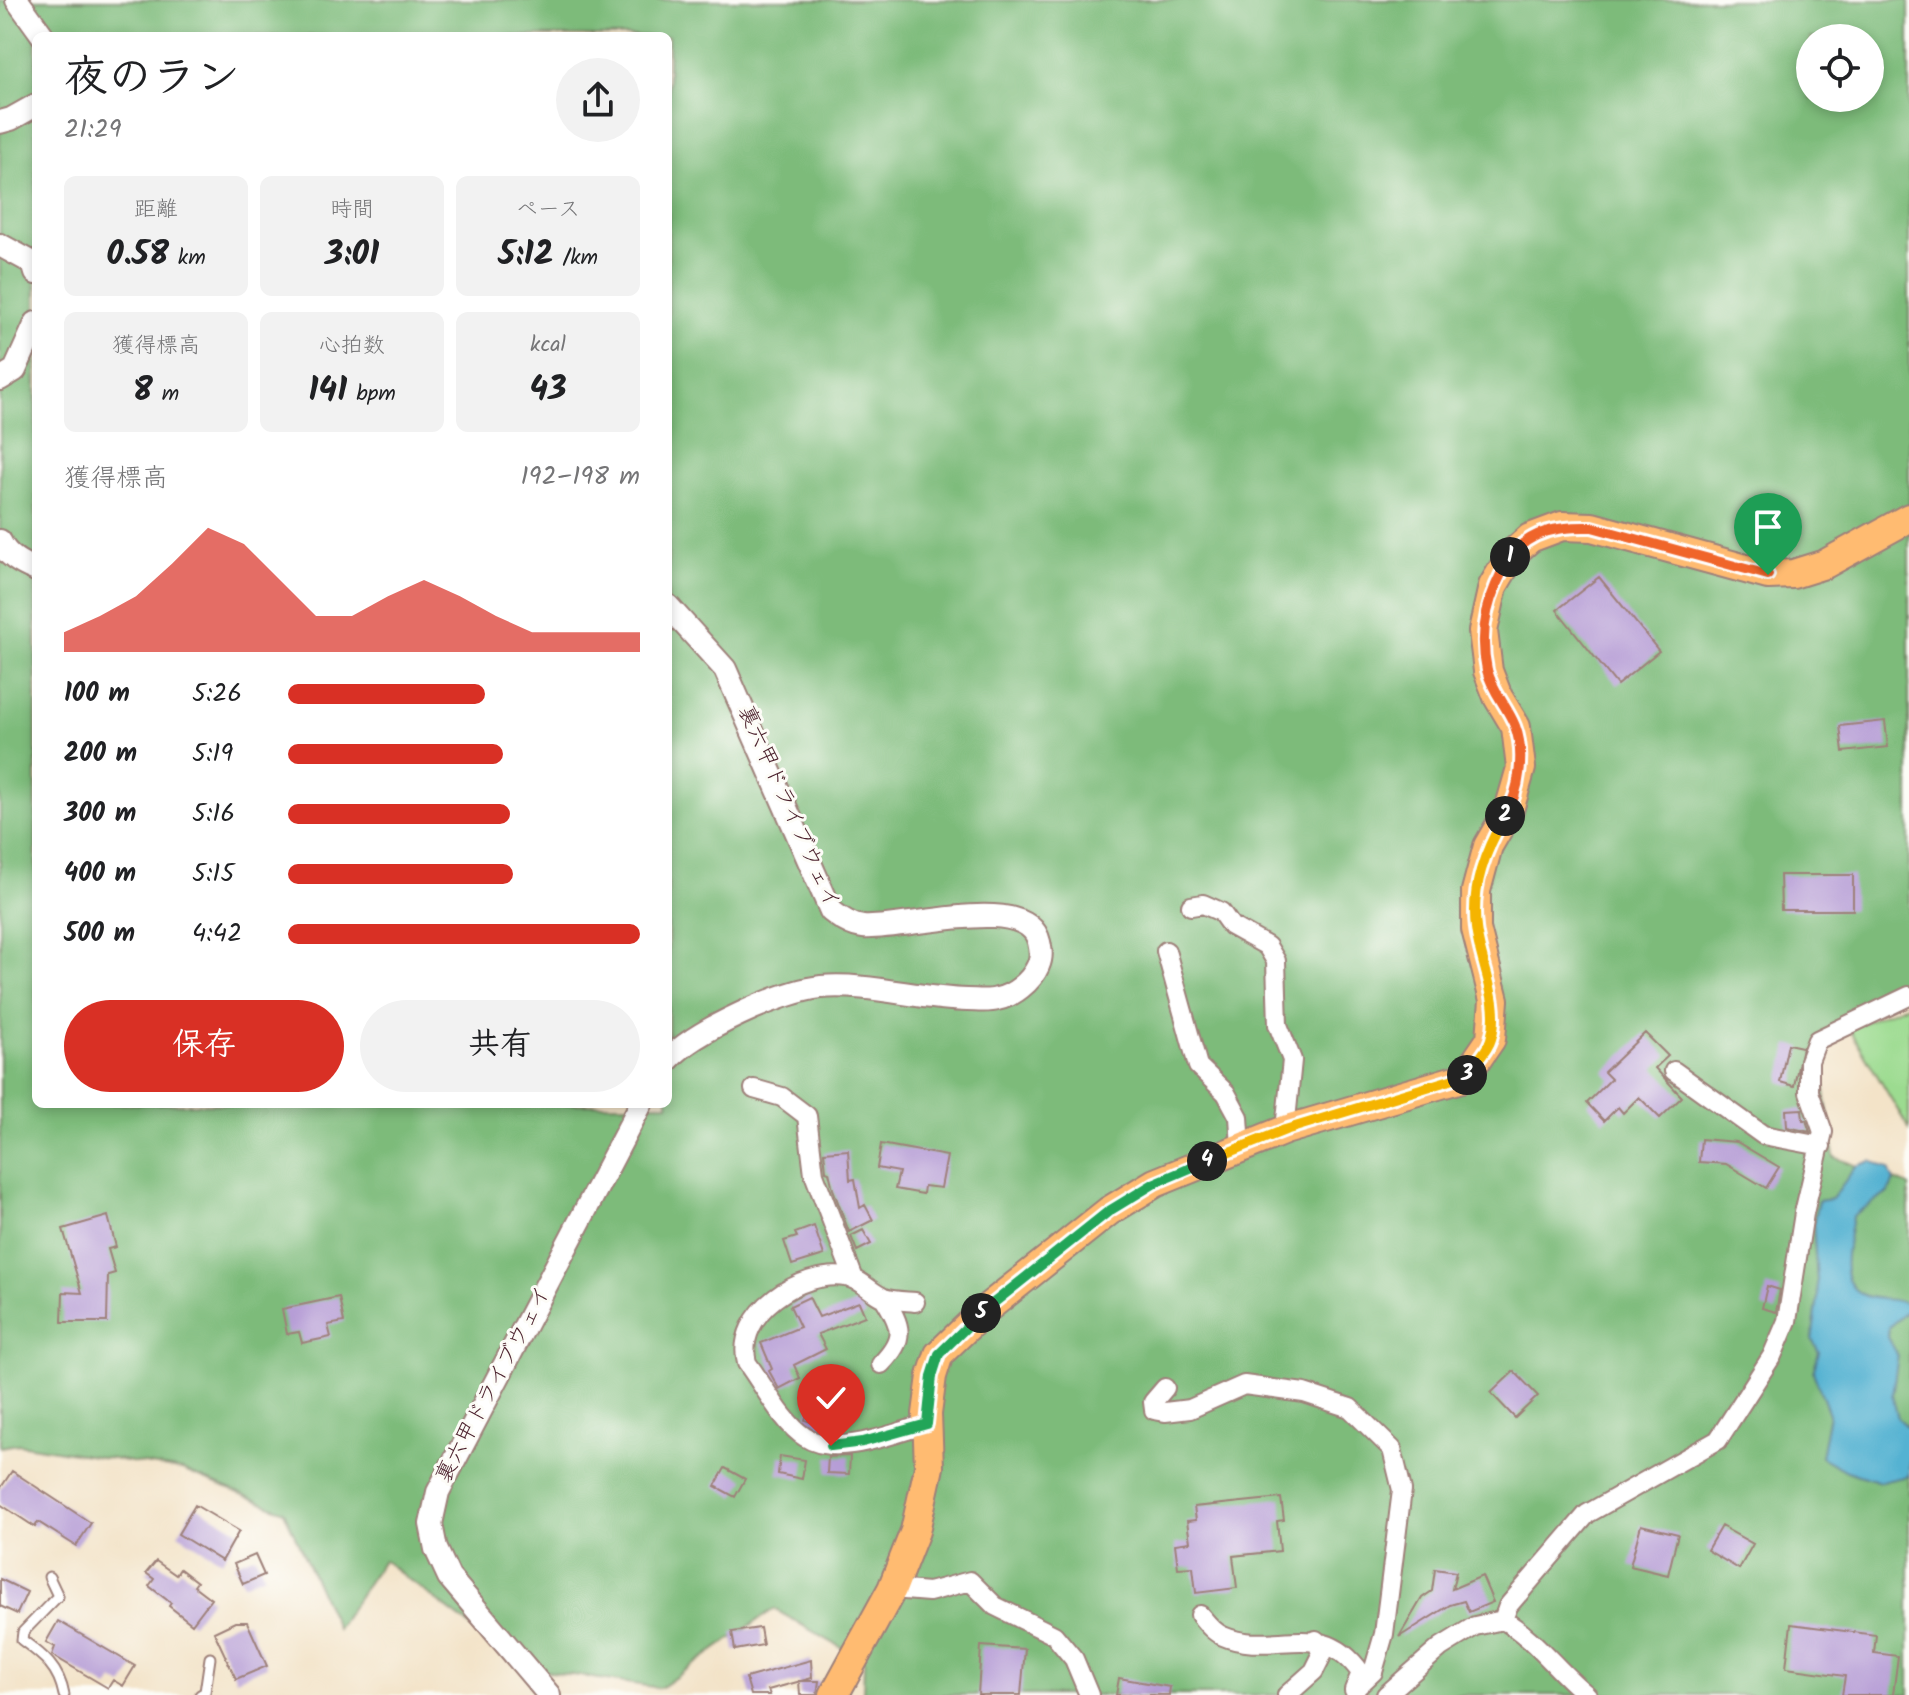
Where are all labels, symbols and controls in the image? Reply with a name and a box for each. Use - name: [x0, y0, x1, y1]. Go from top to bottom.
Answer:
- map controls: [1796, 24, 1884, 112]
- button: locate: [1796, 24, 1884, 112]
- text: 夜のラン: [64, 44, 240, 114]
- button: share: [556, 58, 640, 142]
- text: 21:29: [64, 109, 121, 151]
- text: 距離: [134, 193, 178, 228]
- text: 時間: [330, 193, 374, 228]
- text: ペース: [516, 193, 580, 228]
- text: 0.58: [106, 228, 169, 282]
- text: 3:01: [325, 228, 379, 282]
- text: 5:12: [498, 228, 554, 282]
- text: km: [169, 241, 206, 276]
- text: /km: [554, 241, 598, 276]
- text: kcal: [530, 328, 566, 363]
- text: 獲得標高: [112, 329, 200, 364]
- text: 心拍数: [319, 329, 385, 364]
- text: 43: [529, 363, 567, 417]
- text: 8: [133, 364, 153, 418]
- text: 141: [308, 364, 347, 418]
- text: m: [153, 377, 179, 412]
- text: bpm: [347, 377, 396, 412]
- text: 192–198 m: [521, 456, 640, 498]
- text: 獲得標高: [64, 458, 168, 500]
- pin: [1734, 493, 1802, 575]
- icon: arrive: [1746, 505, 1790, 549]
- pin: 1: [1490, 537, 1530, 577]
- text: 1: [1507, 539, 1513, 574]
- text: 100 m: [64, 673, 130, 715]
- text: 5:26: [192, 673, 242, 715]
- street label: 裏六甲ドライブウェイ: [727, 700, 849, 914]
- text: 200 m: [64, 733, 137, 775]
- text: 5:19: [192, 733, 233, 775]
- text: 300 m: [64, 793, 136, 835]
- text: 5:16: [192, 793, 235, 835]
- pin: 2: [1485, 796, 1525, 836]
- text: 2: [1499, 798, 1511, 833]
- text: 400 m: [64, 853, 136, 895]
- text: 5:15: [192, 853, 234, 895]
- text: 500 m: [64, 913, 135, 955]
- text: 4:42: [192, 913, 242, 955]
- button: 保存: [64, 1000, 344, 1092]
- button: 共有: [360, 1000, 640, 1092]
- pin: 3: [1447, 1055, 1487, 1095]
- text: 3: [1461, 1057, 1473, 1092]
- pin: 4: [1187, 1141, 1227, 1181]
- text: 4: [1201, 1143, 1213, 1178]
- street label: 裏六甲ドライブウェイ: [427, 1280, 561, 1490]
- pin: 5: [961, 1293, 1001, 1333]
- text: 5: [975, 1295, 987, 1330]
- pin: [797, 1364, 865, 1446]
- icon: check: [809, 1376, 853, 1420]

